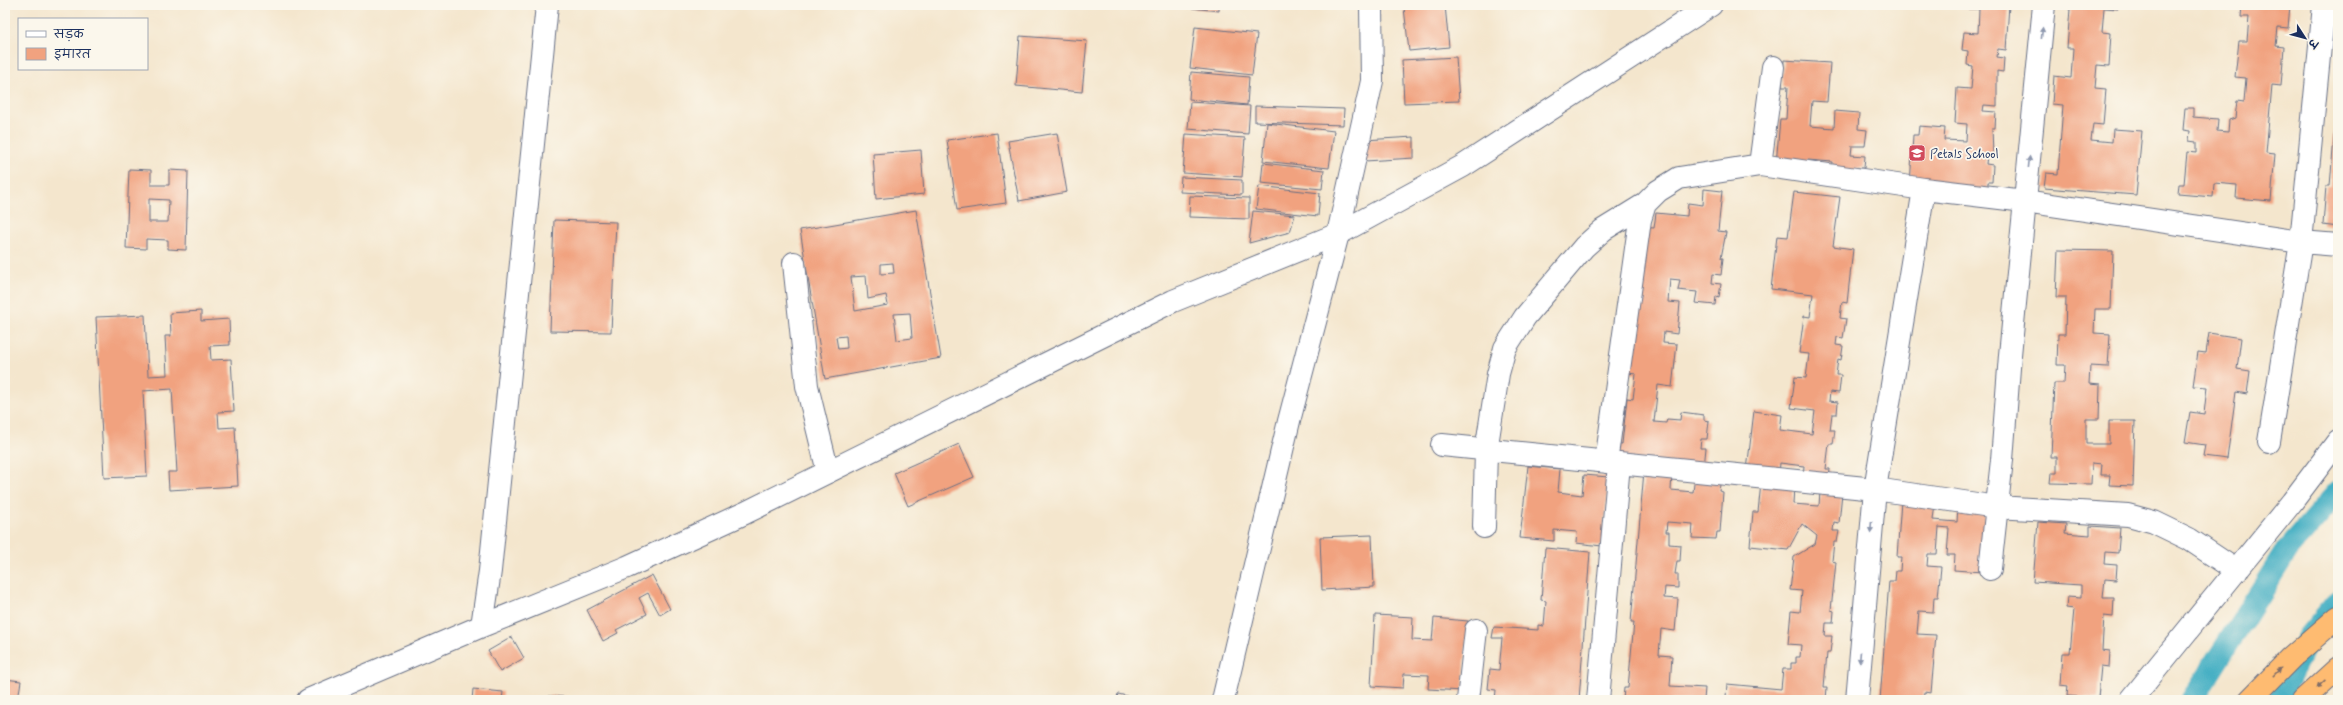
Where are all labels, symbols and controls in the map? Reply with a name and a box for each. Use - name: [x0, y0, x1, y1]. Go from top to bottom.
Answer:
- legend: [18, 18, 148, 70]
- north arrow: [2285, 18, 2325, 58]
- one-way arrow: [2038, 26, 2045, 39]
- text: सड़क: [53, 27, 85, 43]
- text: उ: [2303, 35, 2321, 52]
- text: इमारत: [54, 47, 92, 63]
- school or university icon: Petals School: [1907, 143, 1927, 163]
- place label: Petals School: [1930, 146, 1999, 163]
- one-way arrow: [2026, 156, 2032, 168]
- one-way arrow: [1868, 521, 1875, 533]
- one-way arrow: [1857, 651, 1864, 663]
- one-way arrow: [2272, 667, 2282, 677]
- one-way arrow: [2316, 679, 2325, 688]

